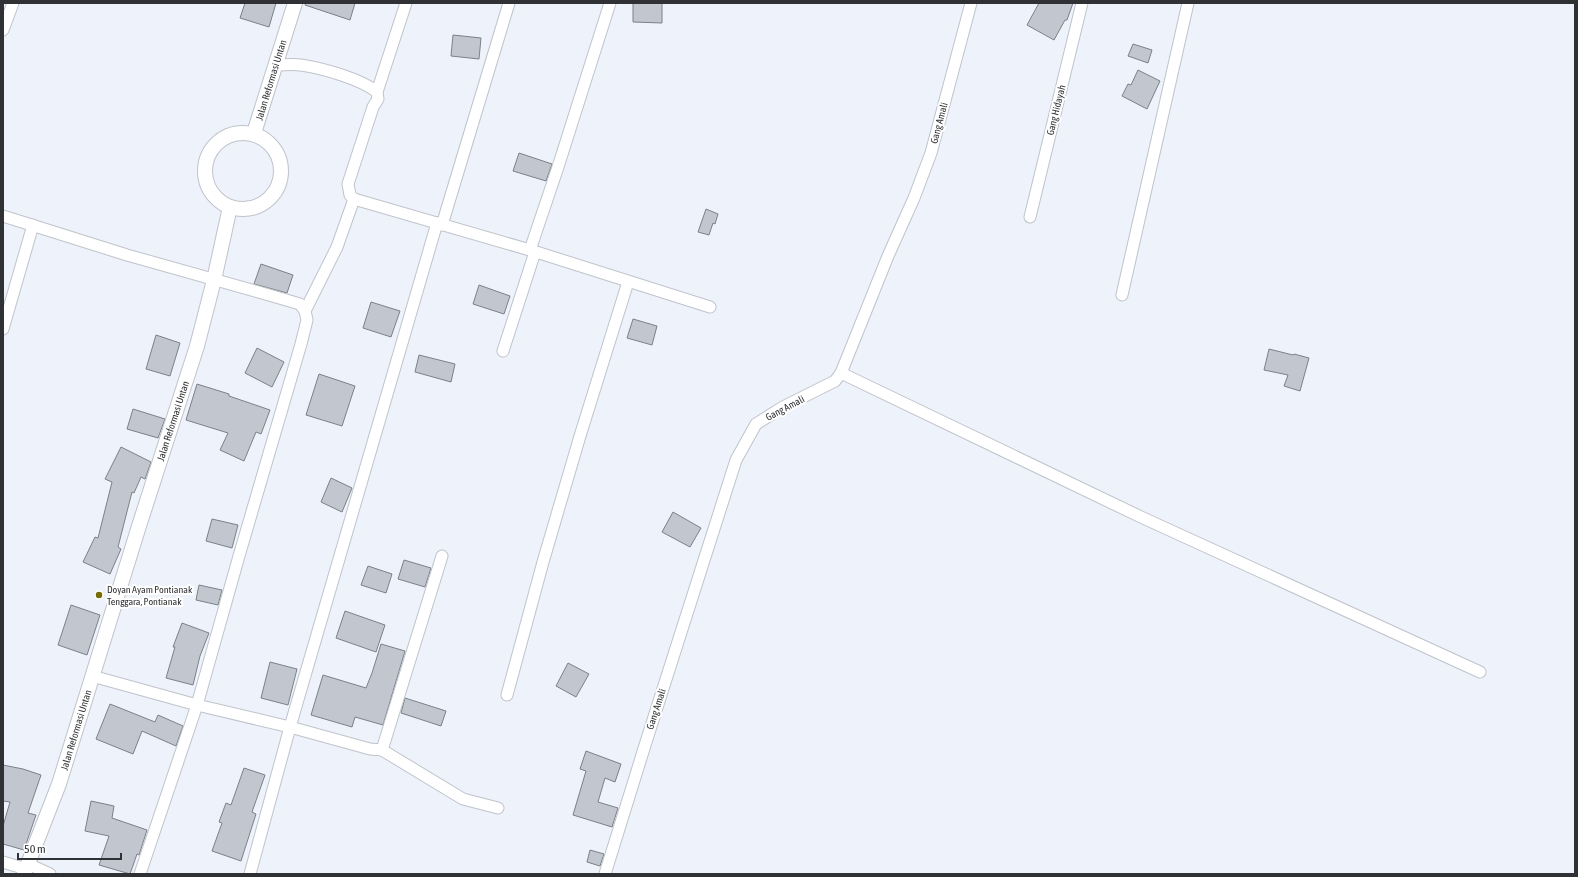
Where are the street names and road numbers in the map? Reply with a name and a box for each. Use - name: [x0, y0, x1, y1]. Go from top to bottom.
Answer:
- street label: Jalan Reformasi Untan: [254, 38, 289, 122]
- street label: Gang Hidayah: [1044, 84, 1068, 136]
- street label: Gang Amali: [928, 101, 950, 145]
- street label: Jalan Reformasi Untan: [155, 379, 191, 462]
- street label: Gang Amali: [764, 393, 806, 423]
- street label: Gang Amali: [644, 687, 668, 731]
- street label: Jalan Reformasi Untan: [59, 688, 94, 772]

